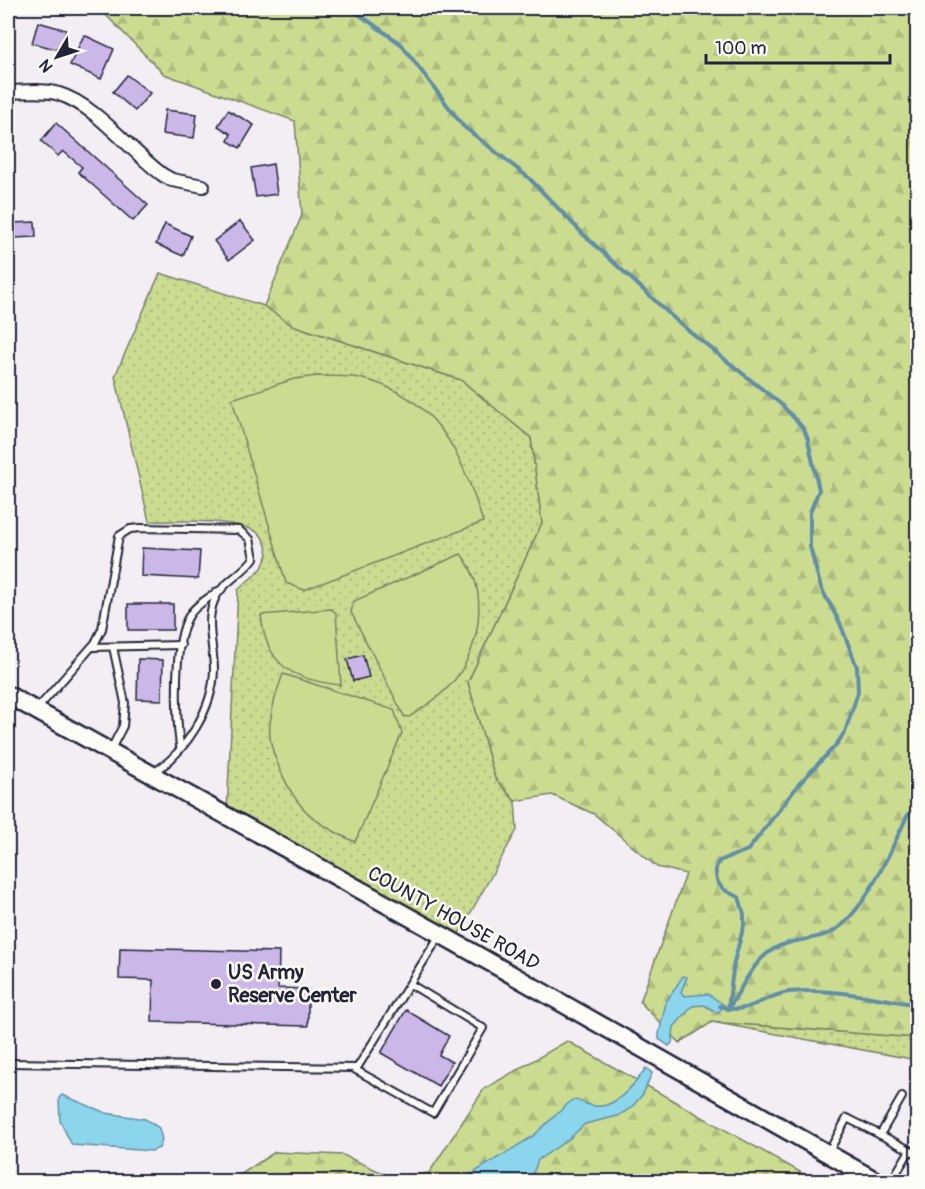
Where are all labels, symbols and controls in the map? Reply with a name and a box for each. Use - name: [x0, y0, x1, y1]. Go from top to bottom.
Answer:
- north arrow: [27, 27, 87, 87]
- scale bar: [706, 27, 890, 65]
- text: 100 m: [715, 37, 767, 60]
- text: N: [35, 55, 57, 76]
- street label: COUNTY HOUSE ROAD: [363, 861, 544, 976]
- place label: US Army Reserve Center: [228, 960, 357, 1008]
- marker: US Army Reserve Center: [209, 977, 223, 991]

